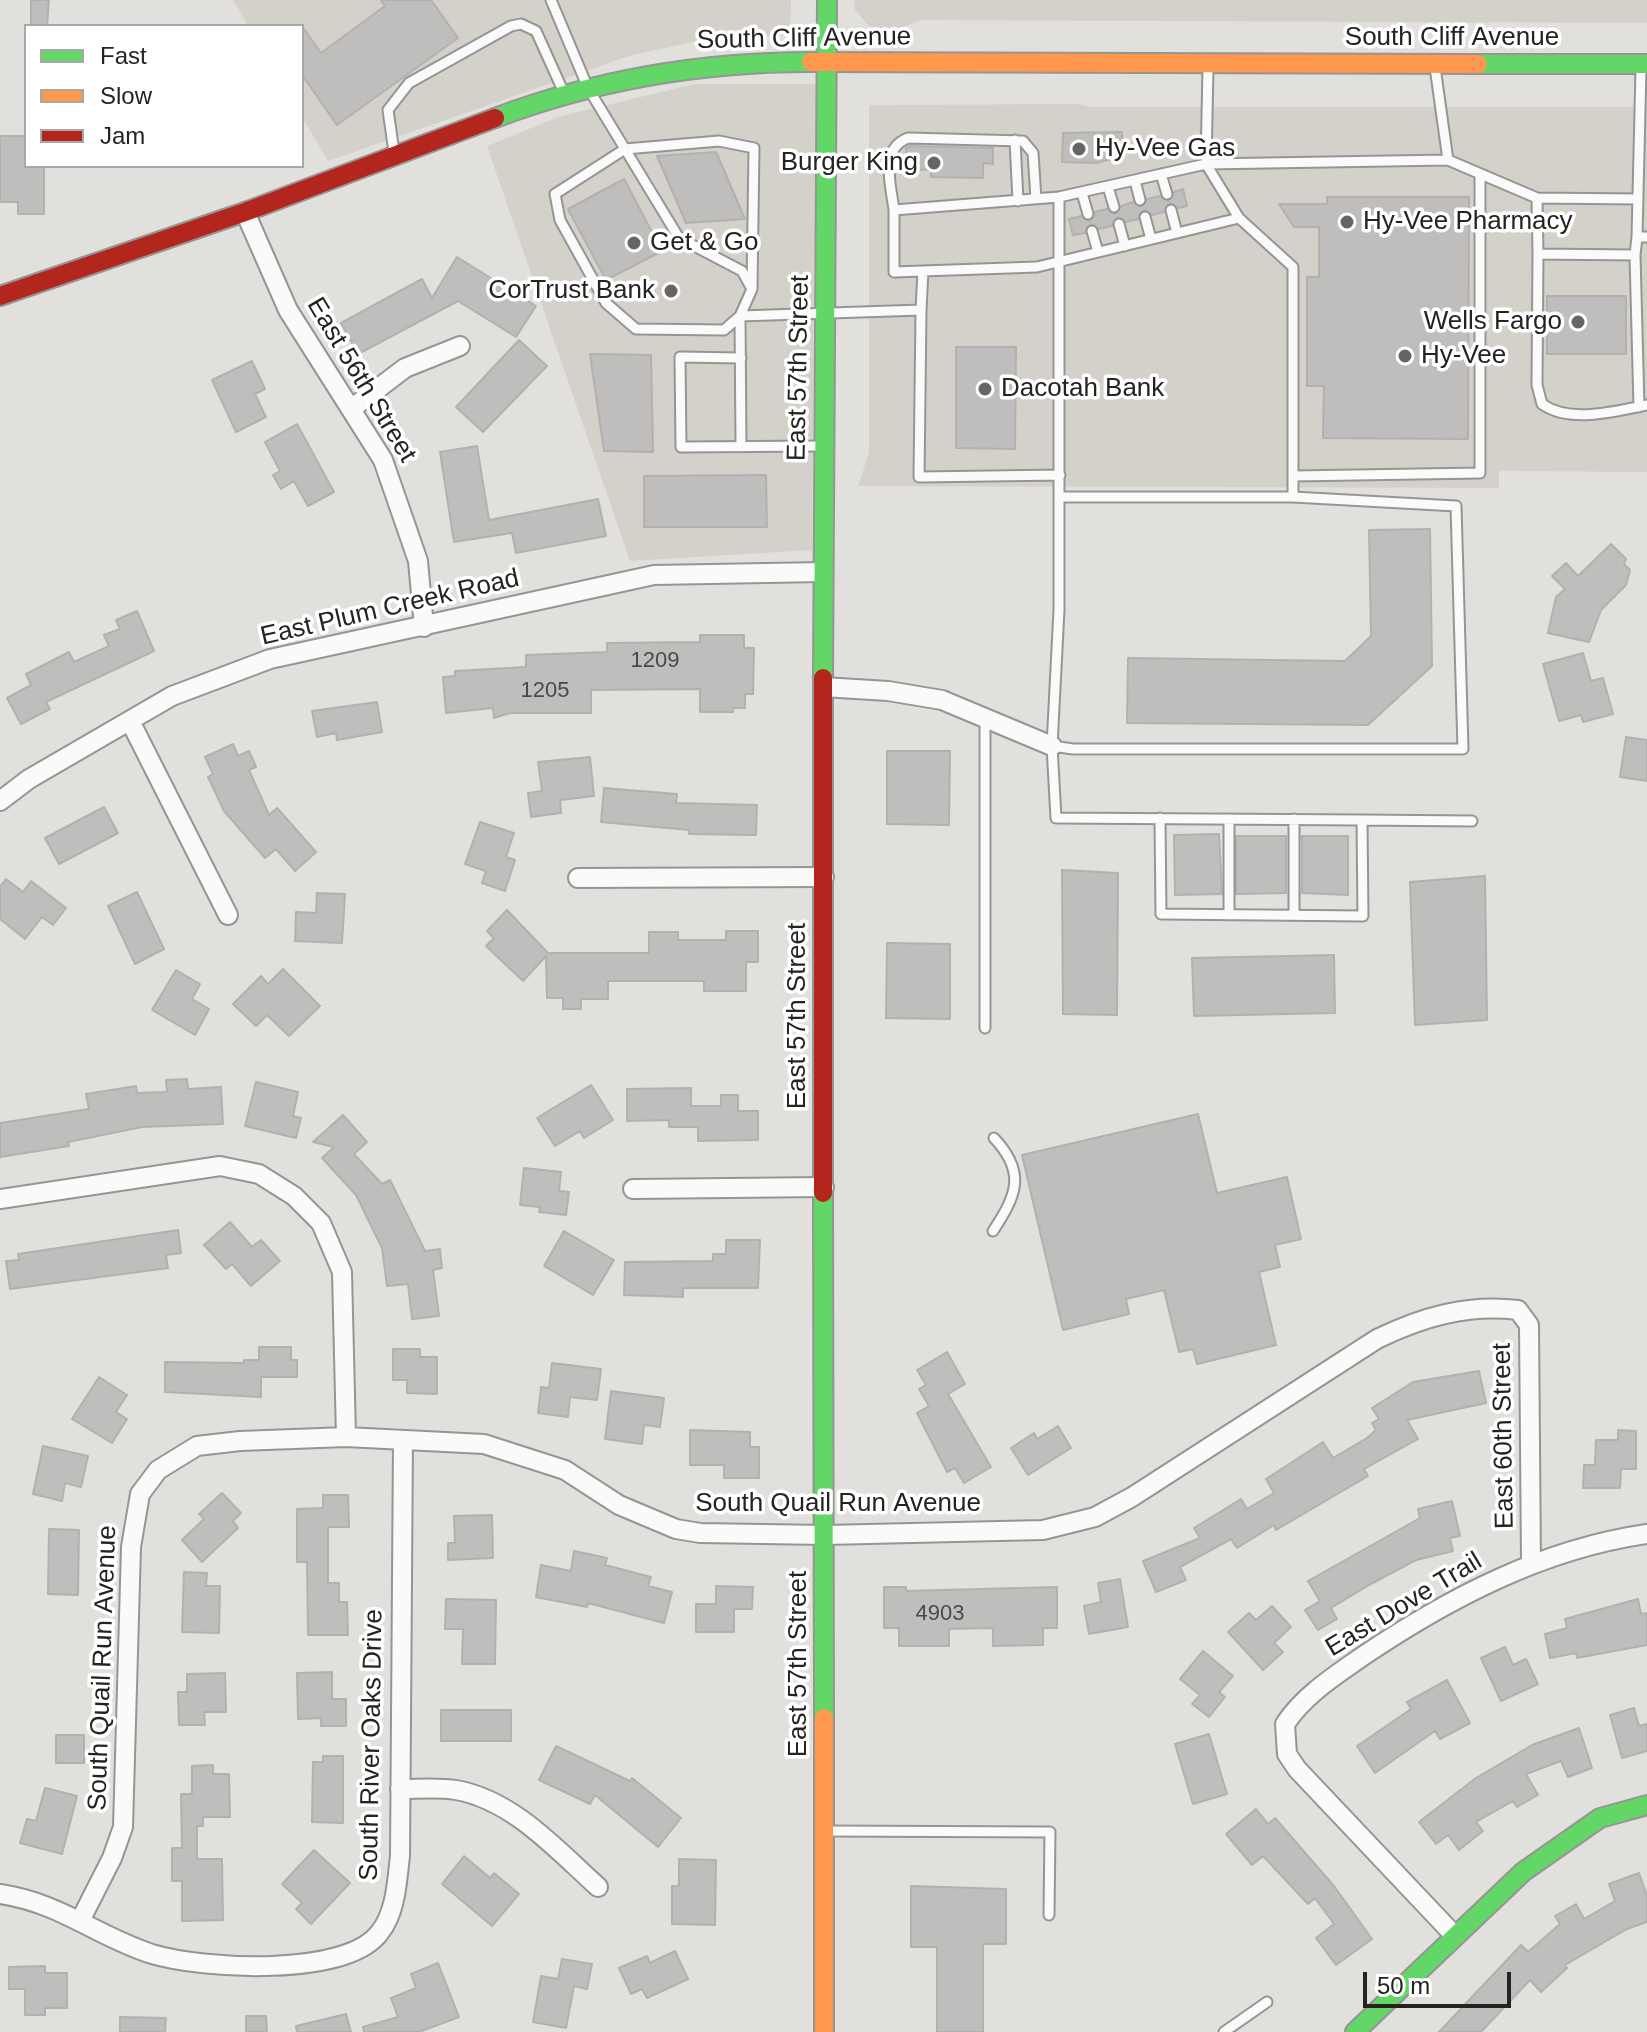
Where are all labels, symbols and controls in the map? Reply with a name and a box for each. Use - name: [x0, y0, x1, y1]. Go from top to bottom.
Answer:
- street label: South Cliff Avenue: [697, 22, 911, 56]
- street label: South Cliff Avenue: [1345, 22, 1559, 54]
- legend: [24, 24, 304, 168]
- text: Fast: [100, 42, 147, 69]
- text: Slow: [100, 82, 152, 109]
- text: Jam: [100, 122, 145, 149]
- place label: Hy-Vee Gas: [1095, 133, 1235, 165]
- marker: Hy-Vee Gas: [1070, 140, 1088, 158]
- place label: Burger King: [781, 147, 918, 179]
- marker: Burger King: [925, 154, 943, 172]
- place label: Hy-Vee Pharmacy: [1363, 206, 1573, 238]
- marker: Hy-Vee Pharmacy: [1338, 213, 1356, 231]
- place label: Get & Go: [650, 227, 758, 259]
- marker: Get & Go: [625, 234, 643, 252]
- place label: CorTrust Bank: [488, 275, 655, 307]
- street label: East 57th Street: [782, 275, 816, 461]
- marker: CorTrust Bank: [662, 282, 680, 300]
- street label: East 56th Street: [300, 292, 422, 468]
- place label: Wells Fargo: [1424, 306, 1562, 338]
- marker: Wells Fargo: [1569, 313, 1587, 331]
- place label: Hy-Vee: [1421, 340, 1506, 372]
- marker: Hy-Vee: [1396, 347, 1414, 365]
- place label: Dacotah Bank: [1001, 373, 1164, 405]
- marker: Dacotah Bank: [976, 380, 994, 398]
- street label: East Plum Creek Road: [258, 563, 522, 653]
- house number: 1209: [631, 648, 679, 674]
- house number: 1205: [521, 678, 569, 704]
- street label: East 57th Street: [782, 923, 814, 1109]
- street label: East 60th Street: [1487, 1343, 1521, 1529]
- street label: South Quail Run Avenue: [695, 1488, 981, 1520]
- street label: South Quail Run Avenue: [82, 1525, 124, 1811]
- street label: East Dove Trail: [1320, 1546, 1488, 1664]
- street label: East 57th Street: [783, 1571, 815, 1757]
- house number: 4903: [916, 1601, 964, 1627]
- street label: South River Oaks Drive: [354, 1609, 390, 1881]
- scale bar: [1367, 1956, 1515, 2006]
- text: 50 m: [1377, 1972, 1430, 1999]

